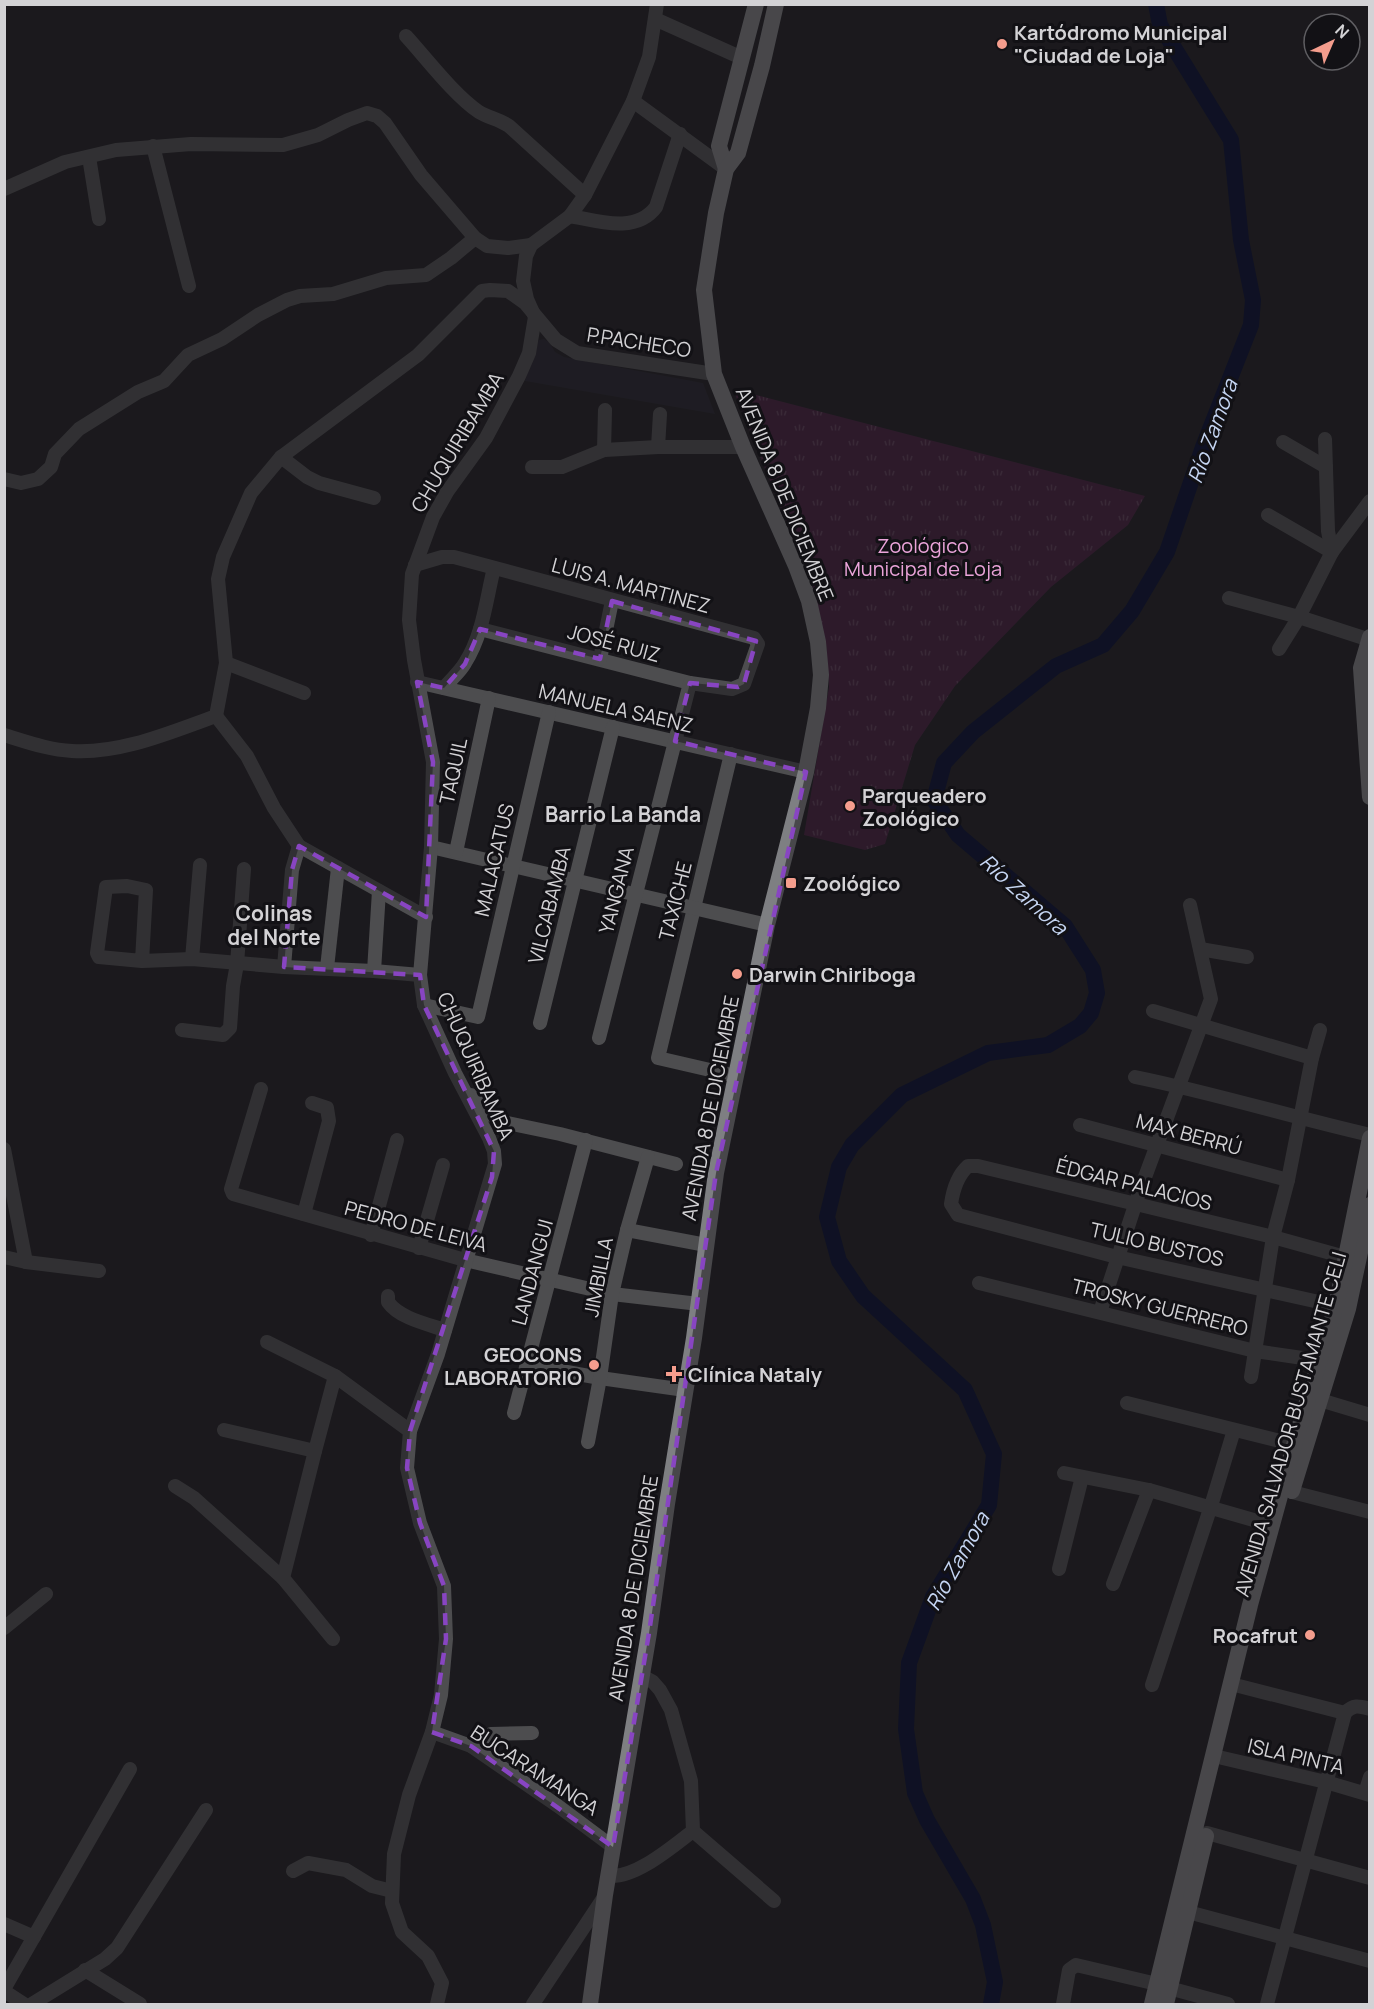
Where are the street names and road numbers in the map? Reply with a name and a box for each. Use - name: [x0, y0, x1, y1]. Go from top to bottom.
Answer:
- street label: P.PACHECO: [585, 320, 693, 364]
- street label: CHUQUIRIBAMBA: [404, 367, 510, 517]
- street label: AVENIDA 8 DE DICIEMBRE: [730, 383, 840, 605]
- street label: LUIS A. MARTINEZ: [549, 551, 713, 619]
- street label: JOSÉ RUIZ: [565, 618, 663, 668]
- street label: MANUELA SAENZ: [536, 677, 696, 739]
- street label: TAQUIL: [433, 735, 473, 807]
- street label: MALACATUS: [468, 801, 520, 919]
- street label: VILCABAMBA: [521, 843, 577, 967]
- street label: YANGANA: [592, 843, 640, 936]
- street label: TAXICHE: [652, 859, 698, 943]
- street label: CHUQUIRIBAMBA: [431, 988, 521, 1144]
- street label: AVENIDA 8 DE DICIEMBRE: [675, 993, 745, 1223]
- street label: MAX BERRÚ: [1133, 1107, 1245, 1161]
- street label: ÉDGAR PALACIOS: [1053, 1152, 1215, 1216]
- street label: PEDRO DE LEIVA: [342, 1194, 491, 1258]
- street label: LANDANGUI: [505, 1216, 559, 1328]
- street label: TULIO BUSTOS: [1088, 1216, 1226, 1272]
- street label: JIMBILLA: [577, 1234, 619, 1319]
- street label: AVENIDA SALVADOR BUSTAMANTE CELI: [1228, 1248, 1352, 1600]
- street label: TROSKY GUERRERO: [1069, 1272, 1251, 1342]
- street label: AVENIDA 8 DE DICIEMBRE: [602, 1473, 664, 1703]
- street label: BUCARAMANGA: [466, 1718, 605, 1822]
- street label: ISLA PINTA: [1245, 1732, 1347, 1780]

